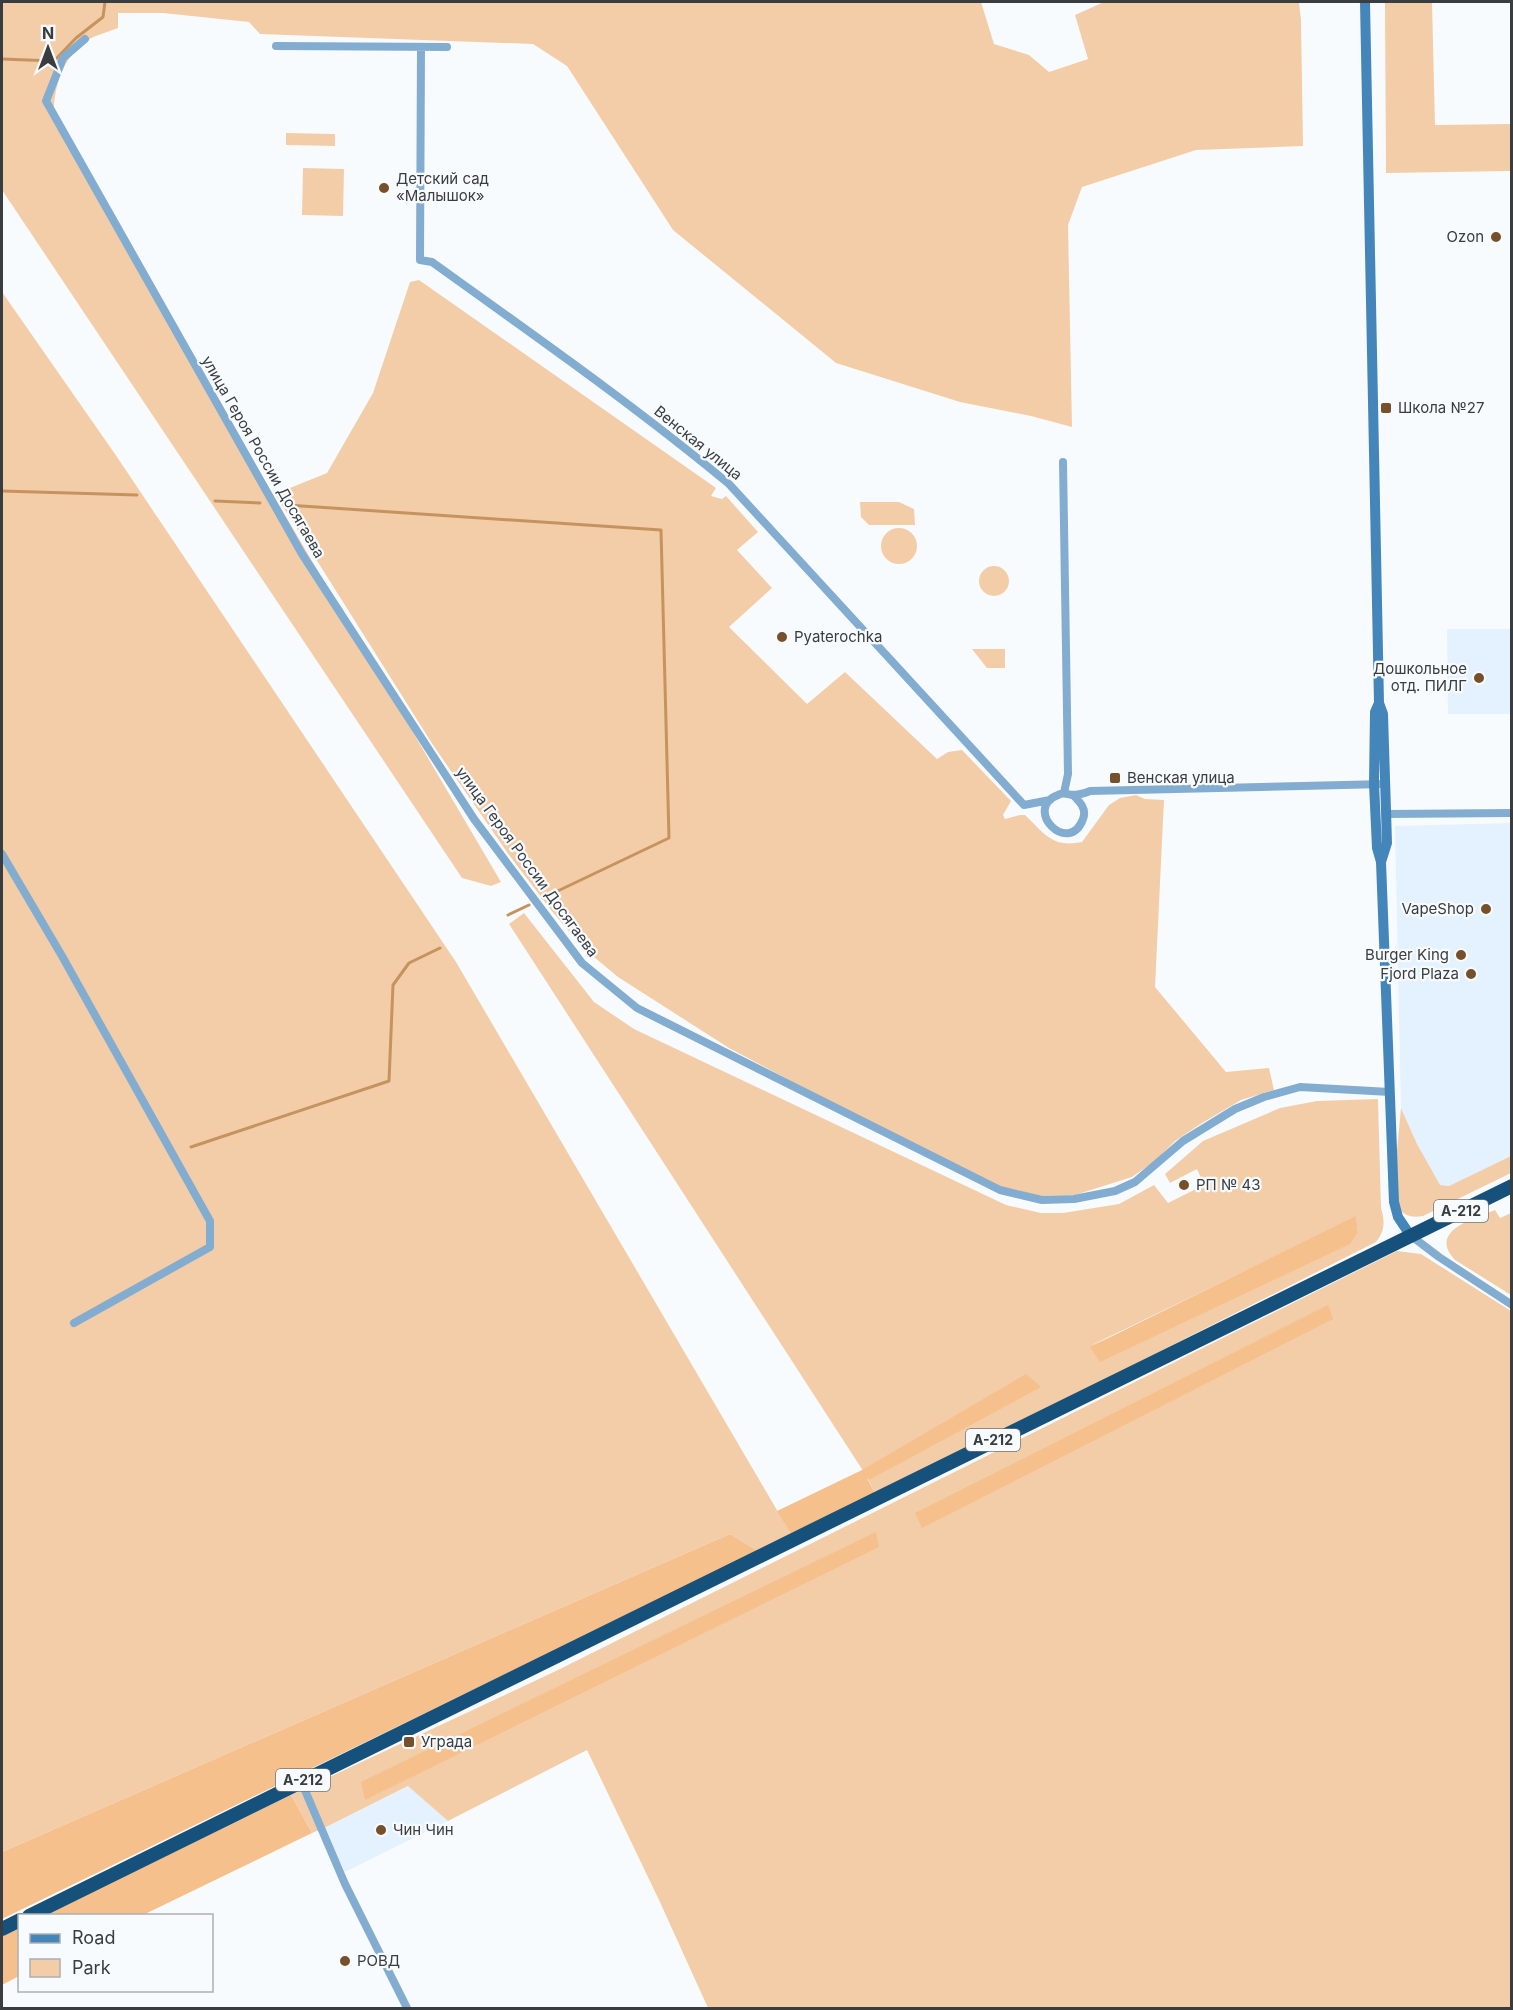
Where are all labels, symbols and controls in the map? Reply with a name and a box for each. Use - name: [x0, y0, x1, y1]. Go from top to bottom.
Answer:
- north arrow: [18, 18, 78, 78]
- text: N: [42, 23, 54, 43]
- place label: Детский сад «Малышок»: [396, 169, 489, 205]
- marker: Детский сад «Малышок»: [377, 181, 391, 195]
- place label: Ozon: [1447, 227, 1484, 246]
- marker: Ozon: [1489, 230, 1503, 244]
- street label: улица Героя России Досягаева: [198, 352, 329, 561]
- place label: Школа №27: [1398, 398, 1484, 417]
- street label: Венская улица: [650, 401, 746, 484]
- marker: Школа №27: [1379, 401, 1393, 415]
- place label: Pyaterochka: [794, 627, 882, 646]
- marker: Pyaterochka: [775, 630, 789, 644]
- place label: Дошкольное отд. ПИЛГ: [1373, 659, 1467, 695]
- marker: Дошкольное отд. ПИЛГ: [1472, 671, 1486, 685]
- street label: улица Героя России Досягаева: [452, 763, 603, 960]
- place label: Венская улица: [1127, 768, 1235, 787]
- marker: Венская улица: [1108, 771, 1122, 785]
- place label: VapeShop: [1401, 899, 1474, 918]
- marker: VapeShop: [1479, 902, 1493, 916]
- place label: Burger King: [1365, 945, 1449, 964]
- marker: Burger King: [1454, 948, 1468, 962]
- place label: Fjord Plaza: [1380, 964, 1459, 983]
- marker: Fjord Plaza: [1464, 967, 1478, 981]
- place label: РП № 43: [1196, 1175, 1261, 1194]
- marker: РП № 43: [1177, 1178, 1191, 1192]
- road number: А-212: [1434, 1200, 1488, 1222]
- road number: А-212: [966, 1429, 1020, 1451]
- place label: Уграда: [421, 1732, 472, 1751]
- marker: Уграда: [402, 1735, 416, 1749]
- road number: А-212: [276, 1769, 330, 1791]
- place label: Чин Чин: [393, 1820, 454, 1839]
- marker: Чин Чин: [374, 1823, 388, 1837]
- legend: [18, 1914, 213, 1992]
- text: Road: [72, 1927, 115, 1948]
- place label: РОВД: [357, 1951, 400, 1970]
- marker: РОВД: [338, 1954, 352, 1968]
- text: Park: [72, 1957, 111, 1978]

